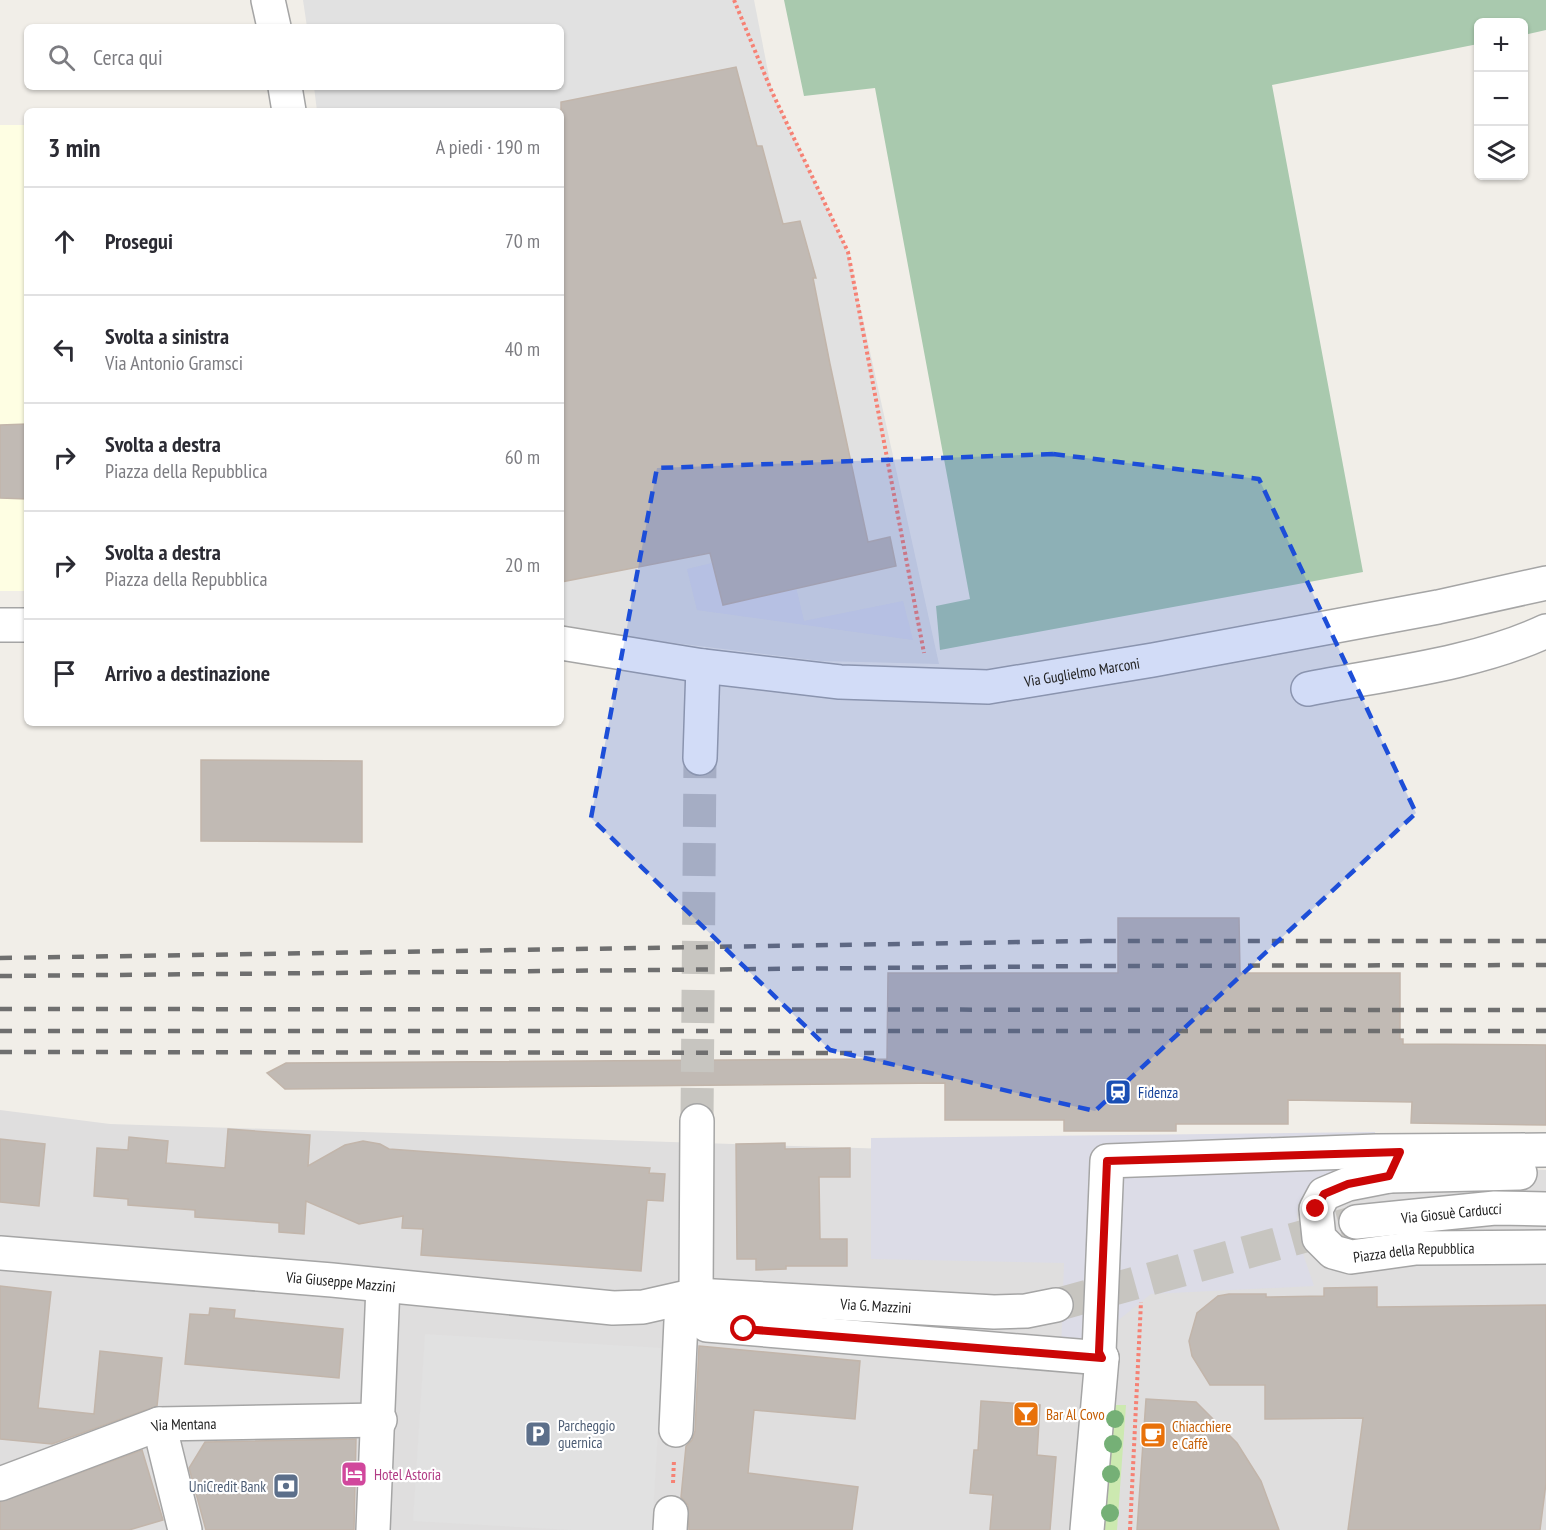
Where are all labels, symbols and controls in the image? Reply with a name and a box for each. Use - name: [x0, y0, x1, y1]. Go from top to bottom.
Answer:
- map controls: [1474, 18, 1528, 180]
- button: +: [1474, 18, 1528, 72]
- search box: [24, 24, 564, 90]
- icon: search: [45, 41, 78, 74]
- text: Cerca qui: [93, 43, 163, 71]
- button: −: [1474, 72, 1528, 126]
- button: layers: [1474, 126, 1528, 180]
- text: 3 min: [48, 131, 101, 164]
- text: A piedi · 190 m: [436, 134, 540, 160]
- icon: ahead: [48, 225, 81, 258]
- text: Prosegui: [105, 227, 173, 255]
- text: 70 m: [505, 228, 540, 254]
- text: Svolta a sinistra: [105, 322, 229, 350]
- icon: left: [48, 333, 81, 366]
- text: 40 m: [505, 336, 540, 362]
- text: Via Antonio Gramsci: [105, 350, 243, 376]
- text: Svolta a destra: [105, 430, 221, 458]
- icon: right: [48, 441, 81, 474]
- text: 60 m: [505, 444, 540, 470]
- text: Piazza della Repubblica: [105, 458, 267, 484]
- text: Svolta a destra: [105, 538, 221, 566]
- icon: right: [48, 549, 81, 582]
- text: 20 m: [505, 552, 540, 578]
- text: Piazza della Repubblica: [105, 566, 267, 592]
- street label: Via Guglielmo Marconi: [1022, 653, 1141, 691]
- icon: arrive: [48, 657, 81, 690]
- text: Arrivo a destinazione: [105, 659, 270, 687]
- station icon: Fidenza: [1103, 1077, 1133, 1107]
- place label: Fidenza: [1138, 1083, 1178, 1102]
- route end: [1302, 1195, 1328, 1221]
- street label: Via Giosuè Carducci: [1399, 1198, 1502, 1227]
- street label: Piazza della Repubblica: [1352, 1238, 1475, 1266]
- street label: Via Giuseppe Mazzini: [284, 1267, 396, 1296]
- street label: Via G. Mazzini: [839, 1294, 912, 1317]
- route start: [730, 1315, 756, 1341]
- bar icon: Bar Al Covo: [1011, 1399, 1041, 1429]
- place label: Bar Al Covo: [1046, 1405, 1105, 1424]
- street label: Via Mentana: [148, 1413, 216, 1436]
- place label: Parcheggio guernica: [558, 1416, 615, 1452]
- place label: Chiacchiere e Caffè: [1172, 1417, 1232, 1453]
- parking icon: Parcheggio guernica: [523, 1419, 553, 1449]
- cafe icon: Chiacchiere e Caffè: [1138, 1420, 1168, 1450]
- hotel icon: Hotel Astoria: [339, 1459, 369, 1489]
- place label: Hotel Astoria: [374, 1465, 441, 1484]
- bank icon: UniCredit Bank: [271, 1471, 301, 1501]
- place label: UniCredit Bank: [189, 1477, 266, 1496]

